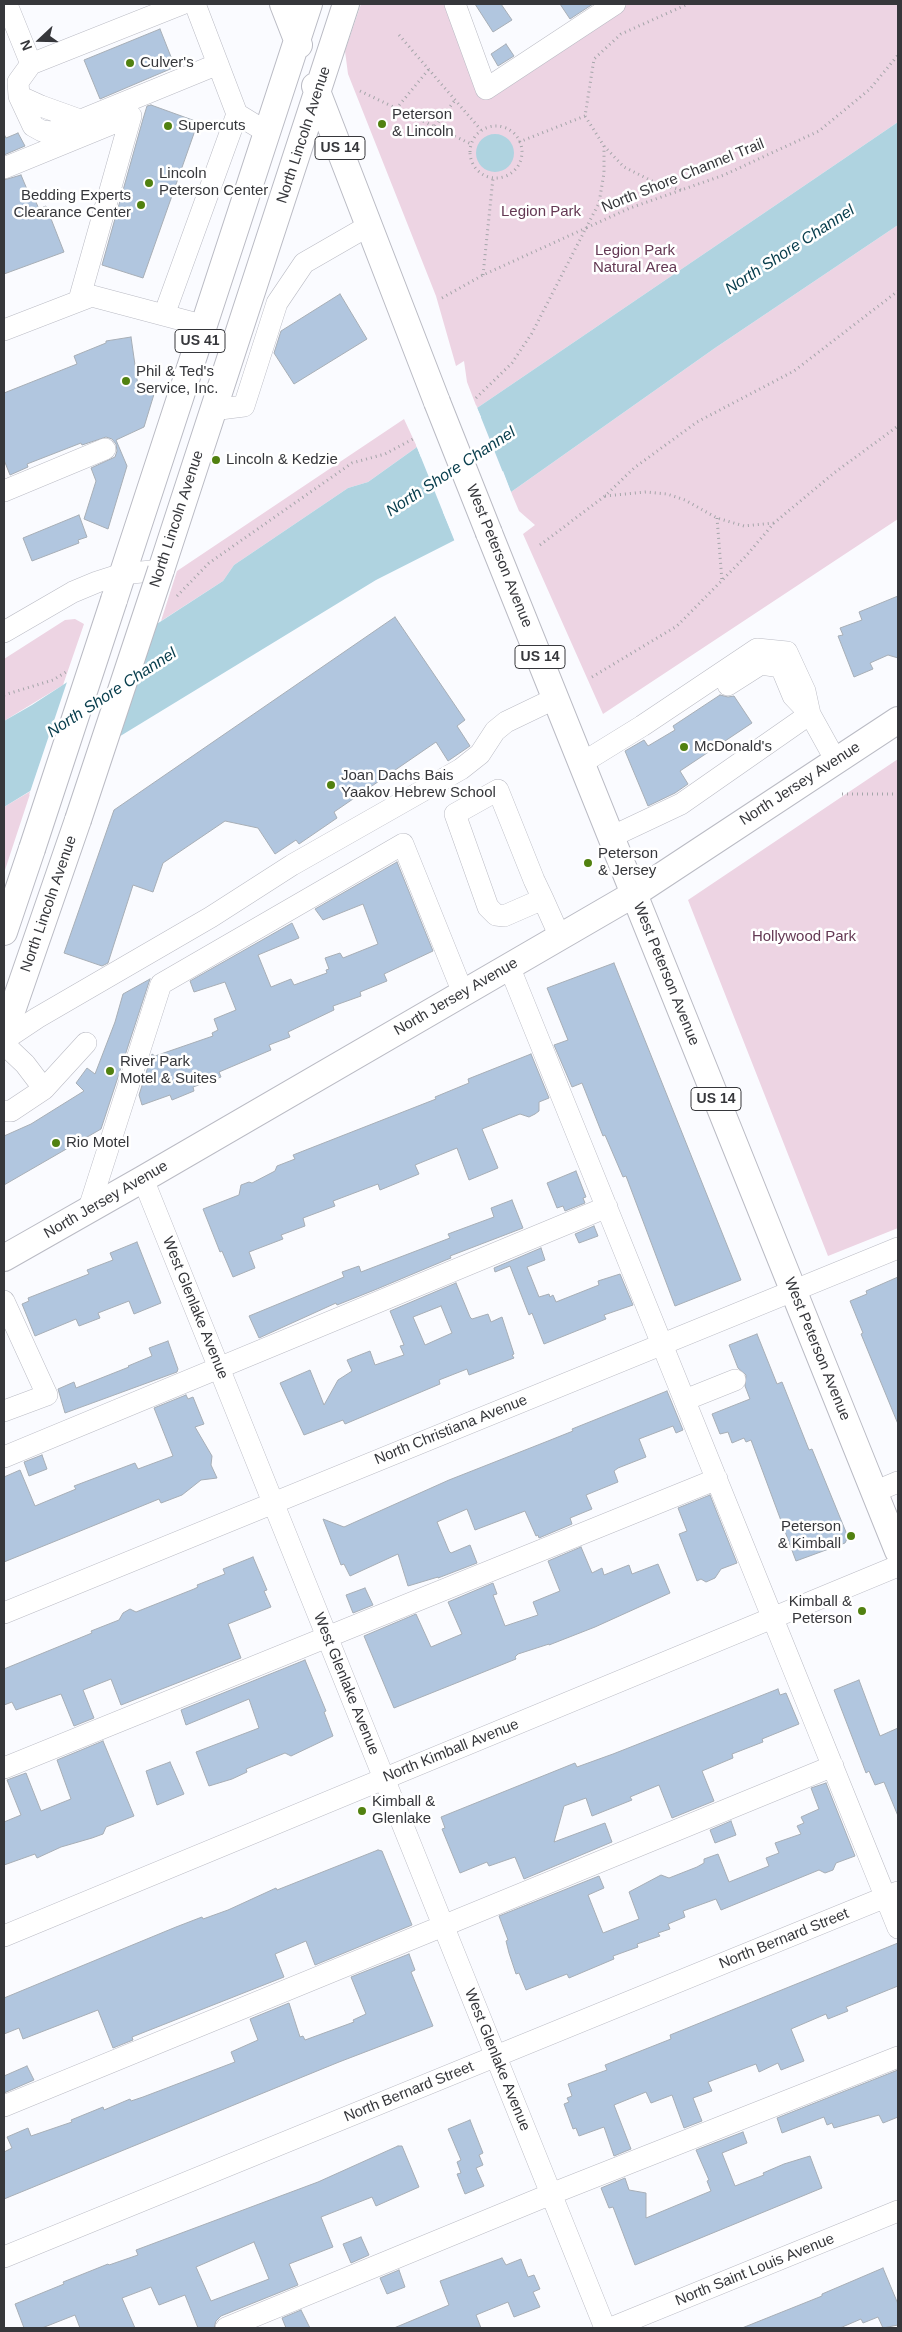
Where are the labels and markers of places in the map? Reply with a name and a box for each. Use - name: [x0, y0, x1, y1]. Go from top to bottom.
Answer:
- place label: Culver's: [140, 54, 194, 72]
- marker: Culver's: [124, 57, 136, 69]
- place label: Peterson & Lincoln: [392, 106, 454, 141]
- place label: Supercuts: [178, 117, 246, 135]
- marker: Peterson & Lincoln: [376, 118, 388, 130]
- marker: Supercuts: [162, 120, 174, 132]
- place label: Lincoln Peterson Center: [159, 165, 268, 200]
- marker: Lincoln Peterson Center: [143, 177, 155, 189]
- place label: Bedding Experts Clearance Center: [13, 187, 131, 222]
- marker: Bedding Experts Clearance Center: [135, 199, 147, 211]
- place label: Phil & Ted's Service, Inc.: [136, 363, 219, 398]
- marker: Phil & Ted's Service, Inc.: [120, 375, 132, 387]
- place label: Lincoln & Kedzie: [226, 451, 338, 469]
- marker: Lincoln & Kedzie: [210, 454, 222, 466]
- place label: McDonald's: [694, 738, 772, 756]
- marker: McDonald's: [678, 741, 690, 753]
- place label: Joan Dachs Bais Yaakov Hebrew School: [341, 767, 496, 802]
- marker: Joan Dachs Bais Yaakov Hebrew School: [325, 779, 337, 791]
- place label: Peterson & Jersey: [598, 845, 658, 880]
- marker: Peterson & Jersey: [582, 857, 594, 869]
- place label: River Park Motel & Suites: [120, 1053, 217, 1088]
- marker: River Park Motel & Suites: [104, 1065, 116, 1077]
- place label: Rio Motel: [66, 1134, 129, 1152]
- marker: Rio Motel: [50, 1137, 62, 1149]
- place label: Peterson & Kimball: [778, 1518, 841, 1553]
- marker: Peterson & Kimball: [845, 1530, 857, 1542]
- place label: Kimball & Peterson: [789, 1593, 852, 1628]
- marker: Kimball & Peterson: [856, 1605, 868, 1617]
- place label: Kimball & Glenlake: [372, 1793, 435, 1828]
- marker: Kimball & Glenlake: [356, 1805, 368, 1817]

